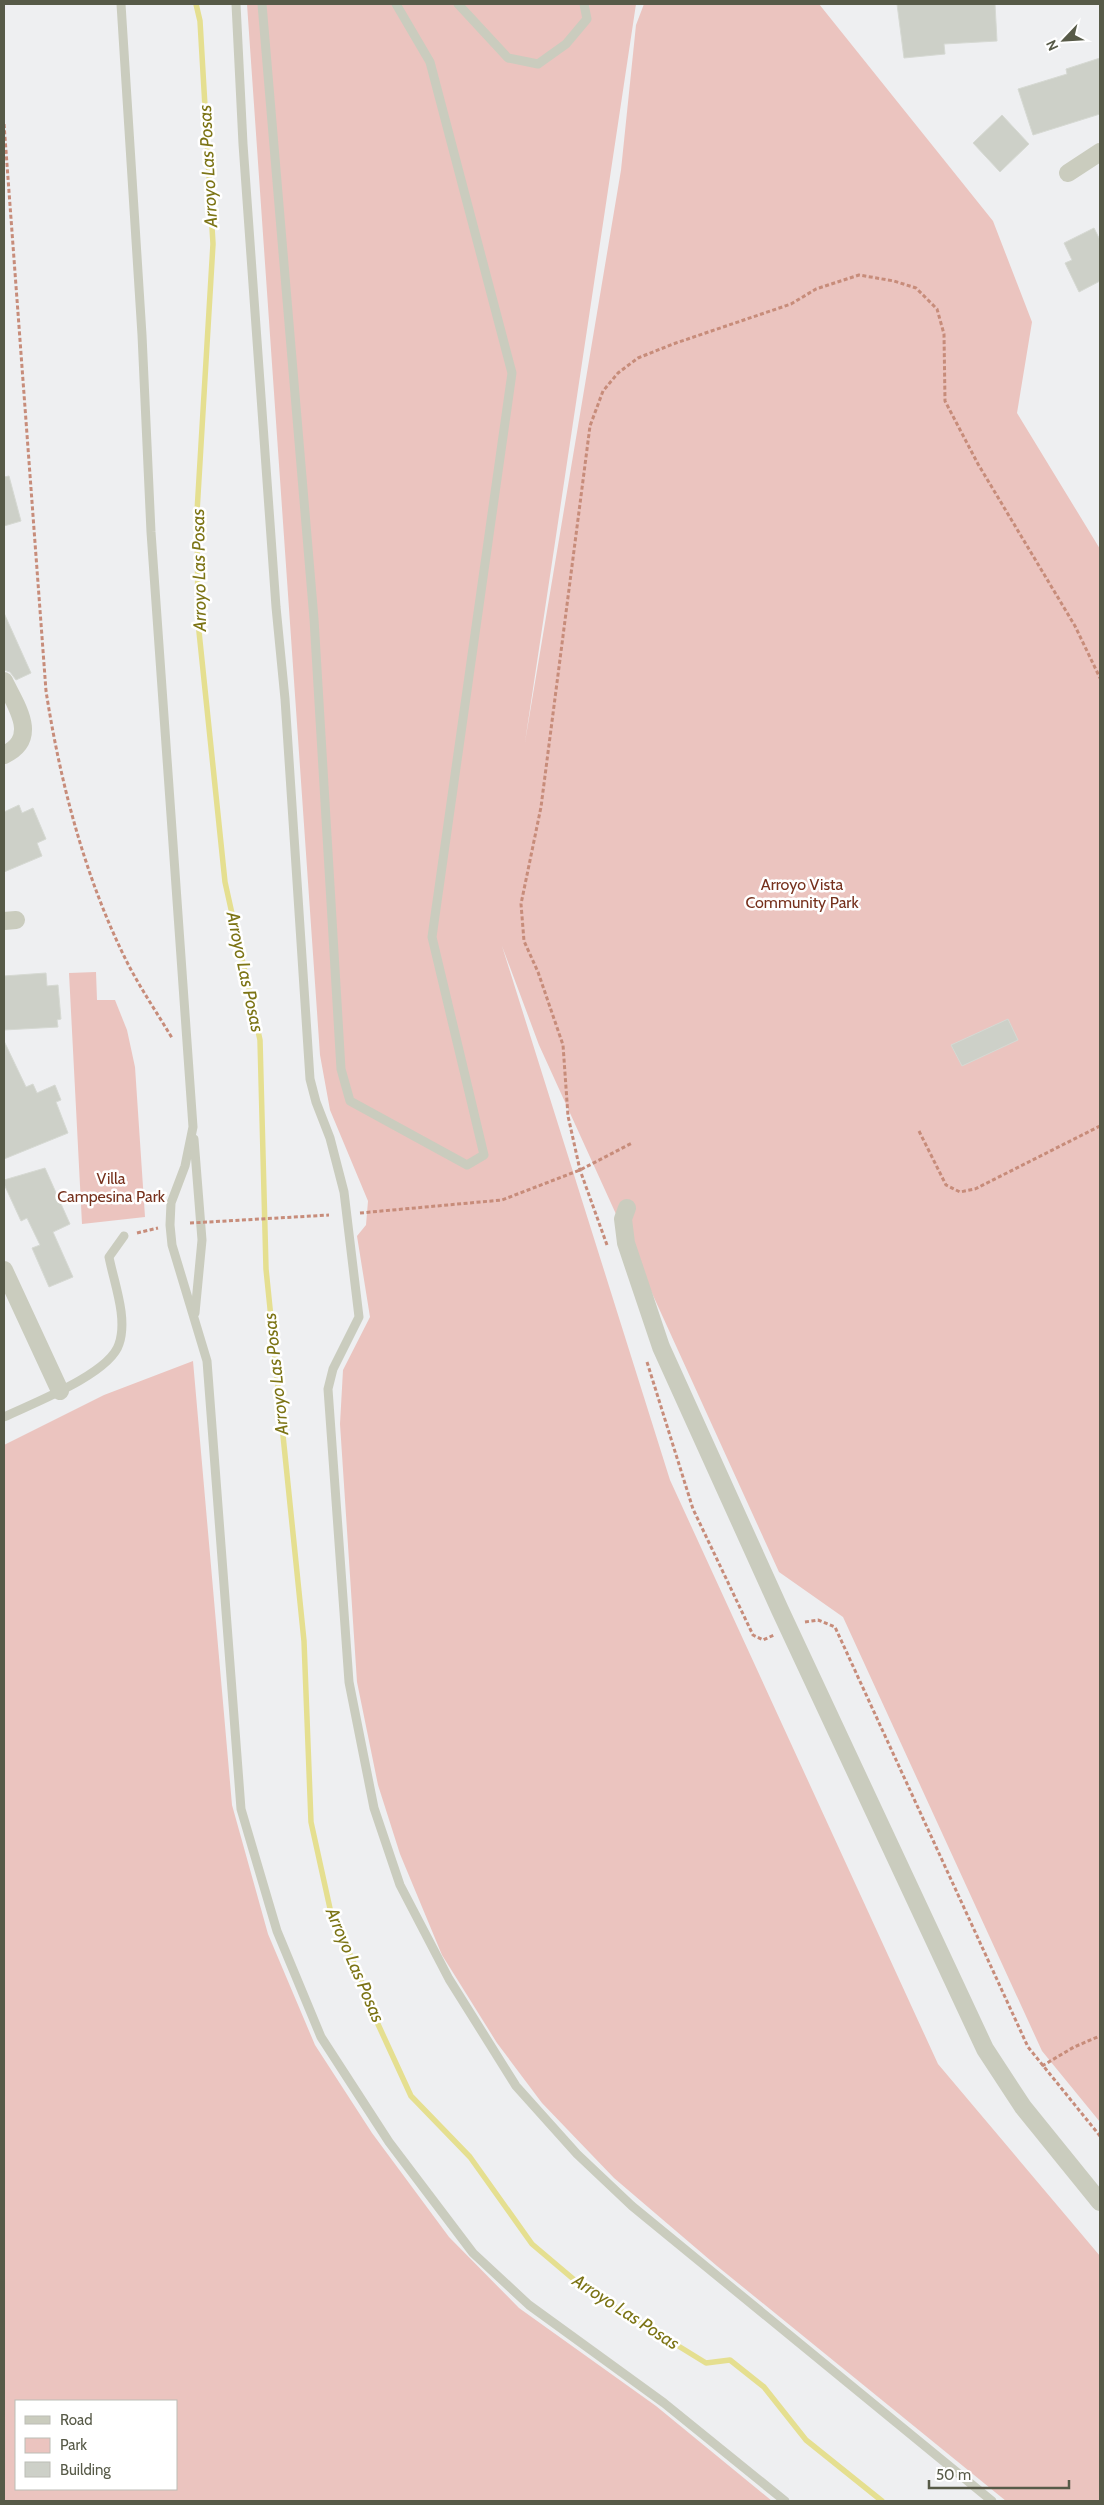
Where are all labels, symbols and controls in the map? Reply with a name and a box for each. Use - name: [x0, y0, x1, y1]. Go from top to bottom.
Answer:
- north arrow: [1039, 15, 1089, 65]
- text: N: [1042, 37, 1062, 54]
- water label: Arroyo Las Posas: [194, 104, 222, 229]
- water label: Arroyo Las Posas: [187, 509, 211, 632]
- park label: Arroyo Vista Community Park: [745, 875, 859, 912]
- water label: Arroyo Las Posas: [221, 909, 269, 1034]
- park label: Villa Campesina Park: [57, 1169, 166, 1206]
- water label: Arroyo Las Posas: [259, 1312, 293, 1437]
- water label: Arroyo Las Posas: [321, 1903, 389, 2026]
- water label: Arroyo Las Posas: [568, 2269, 683, 2355]
- legend: [15, 2400, 178, 2490]
- text: Road: [60, 2411, 93, 2429]
- text: Park: [60, 2436, 87, 2454]
- scale bar: [929, 2458, 1069, 2490]
- text: Building: [60, 2461, 111, 2479]
- text: 50 m: [936, 2466, 971, 2484]

